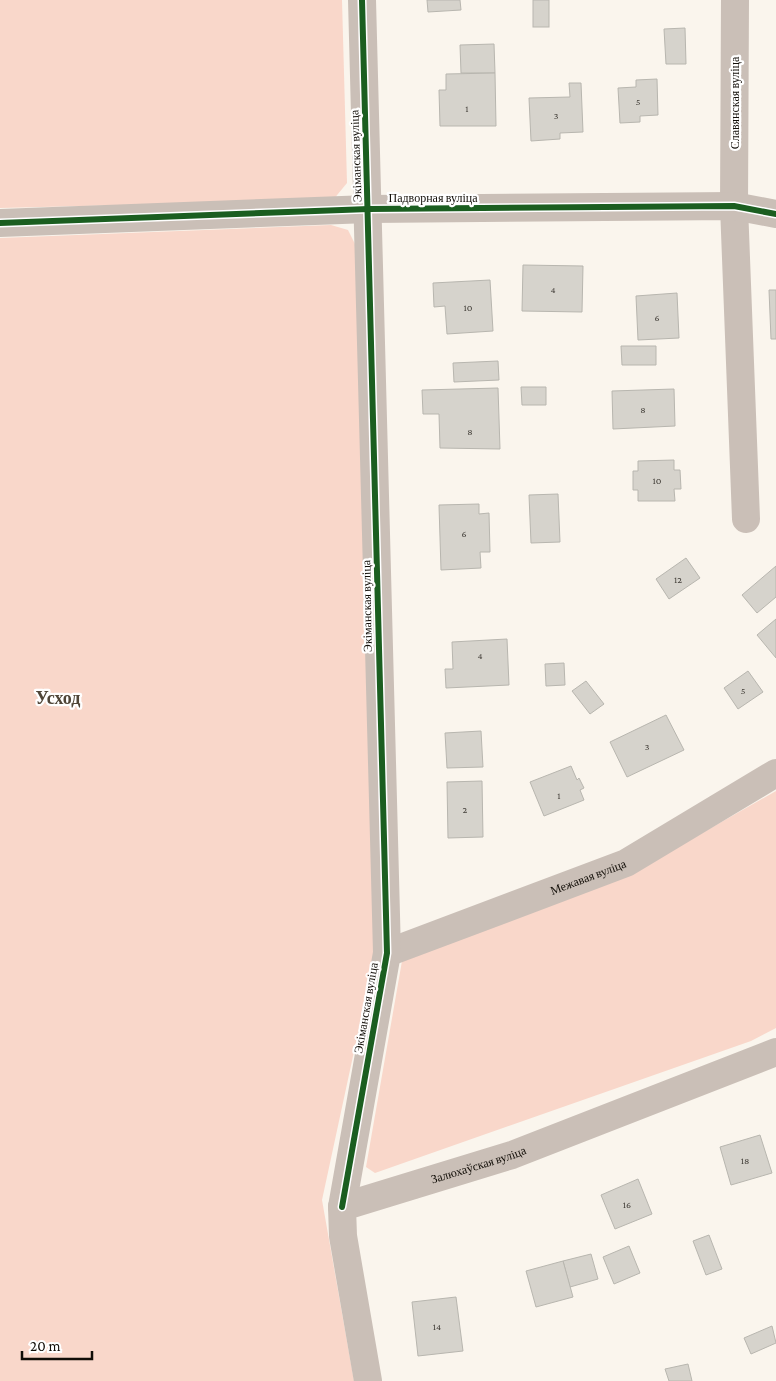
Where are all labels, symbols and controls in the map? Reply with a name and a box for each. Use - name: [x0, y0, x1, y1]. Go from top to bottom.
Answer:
- street label: Славянская вуліца: [728, 56, 742, 149]
- house number: 5: [636, 96, 641, 107]
- house number: 1: [465, 103, 469, 114]
- street label: Экіманская вуліца: [347, 109, 365, 202]
- house number: 3: [554, 110, 559, 121]
- street label: Падворная вуліца: [389, 191, 478, 205]
- house number: 4: [550, 284, 556, 295]
- house number: 10: [464, 302, 473, 313]
- house number: 6: [654, 312, 660, 323]
- house number: 8: [640, 404, 646, 415]
- house number: 8: [467, 426, 473, 437]
- house number: 10: [653, 475, 662, 486]
- house number: 6: [461, 528, 467, 539]
- street label: Экіманская вуліца: [359, 559, 375, 652]
- house number: 12: [674, 574, 682, 585]
- house number: 4: [477, 650, 483, 661]
- house number: 5: [741, 685, 746, 696]
- district label: Усход: [36, 688, 80, 708]
- house number: 3: [645, 741, 650, 752]
- house number: 1: [557, 790, 561, 801]
- house number: 2: [463, 804, 468, 815]
- street label: Межавая вуліца: [548, 856, 629, 898]
- street label: Экіманская вуліца: [351, 961, 381, 1055]
- street label: Залюхаўская вуліца: [429, 1143, 529, 1186]
- house number: 18: [741, 1155, 749, 1166]
- house number: 16: [623, 1199, 631, 1210]
- house number: 14: [433, 1321, 441, 1332]
- scale bar: [22, 1328, 92, 1360]
- text: 20 m: [30, 1338, 61, 1354]

